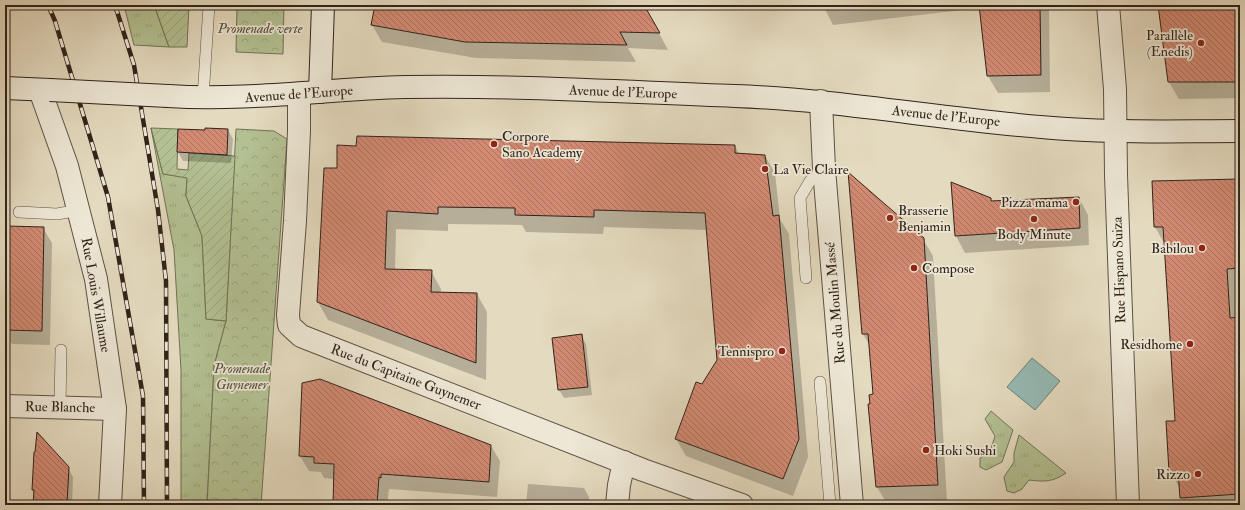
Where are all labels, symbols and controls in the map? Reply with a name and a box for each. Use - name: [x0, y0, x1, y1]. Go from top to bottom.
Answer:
- park label: Promenade verte: [216, 20, 303, 37]
- place label: Parallèle (Enedis): [1146, 27, 1193, 60]
- marker: Parallèle (Enedis): [1196, 38, 1206, 48]
- street label: Avenue de l'Europe: [243, 82, 354, 107]
- street label: Avenue de l'Europe: [567, 82, 678, 103]
- street label: Avenue de l'Europe: [890, 102, 1001, 131]
- place label: Corpore Sano Academy: [502, 128, 583, 162]
- marker: Corpore Sano Academy: [489, 139, 499, 149]
- place label: La Vie Claire: [773, 161, 849, 178]
- marker: La Vie Claire: [760, 164, 770, 174]
- place label: Pizza mama: [1001, 194, 1068, 211]
- marker: Pizza mama: [1071, 197, 1081, 207]
- place label: Brasserie Benjamin: [898, 202, 951, 235]
- marker: Brasserie Benjamin: [885, 213, 895, 223]
- marker: Body Minute: [1029, 214, 1039, 224]
- street label: Rue Hispano Suiza: [1109, 216, 1130, 324]
- place label: Body Minute: [997, 226, 1071, 244]
- street label: Rue Louis Willaume: [78, 236, 115, 354]
- place label: Babilou: [1151, 240, 1194, 257]
- street label: Rue du Moulin Massé: [821, 241, 849, 365]
- marker: Babilou: [1197, 243, 1207, 253]
- place label: Compose: [922, 260, 974, 278]
- marker: Compose: [909, 263, 919, 273]
- place label: Residhome: [1120, 336, 1182, 353]
- marker: Residhome: [1185, 339, 1195, 349]
- street label: Rue du Capitaine Guynemer: [328, 340, 484, 415]
- place label: Tennispro: [718, 343, 774, 361]
- marker: Tennispro: [777, 346, 787, 356]
- park label: Promenade Guynemer: [213, 360, 271, 393]
- street label: Rue Blanche: [25, 398, 95, 416]
- place label: Hoki Sushi: [934, 442, 996, 459]
- marker: Hoki Sushi: [921, 445, 931, 455]
- place label: Rizzo: [1156, 466, 1190, 483]
- marker: Rizzo: [1193, 469, 1203, 479]

